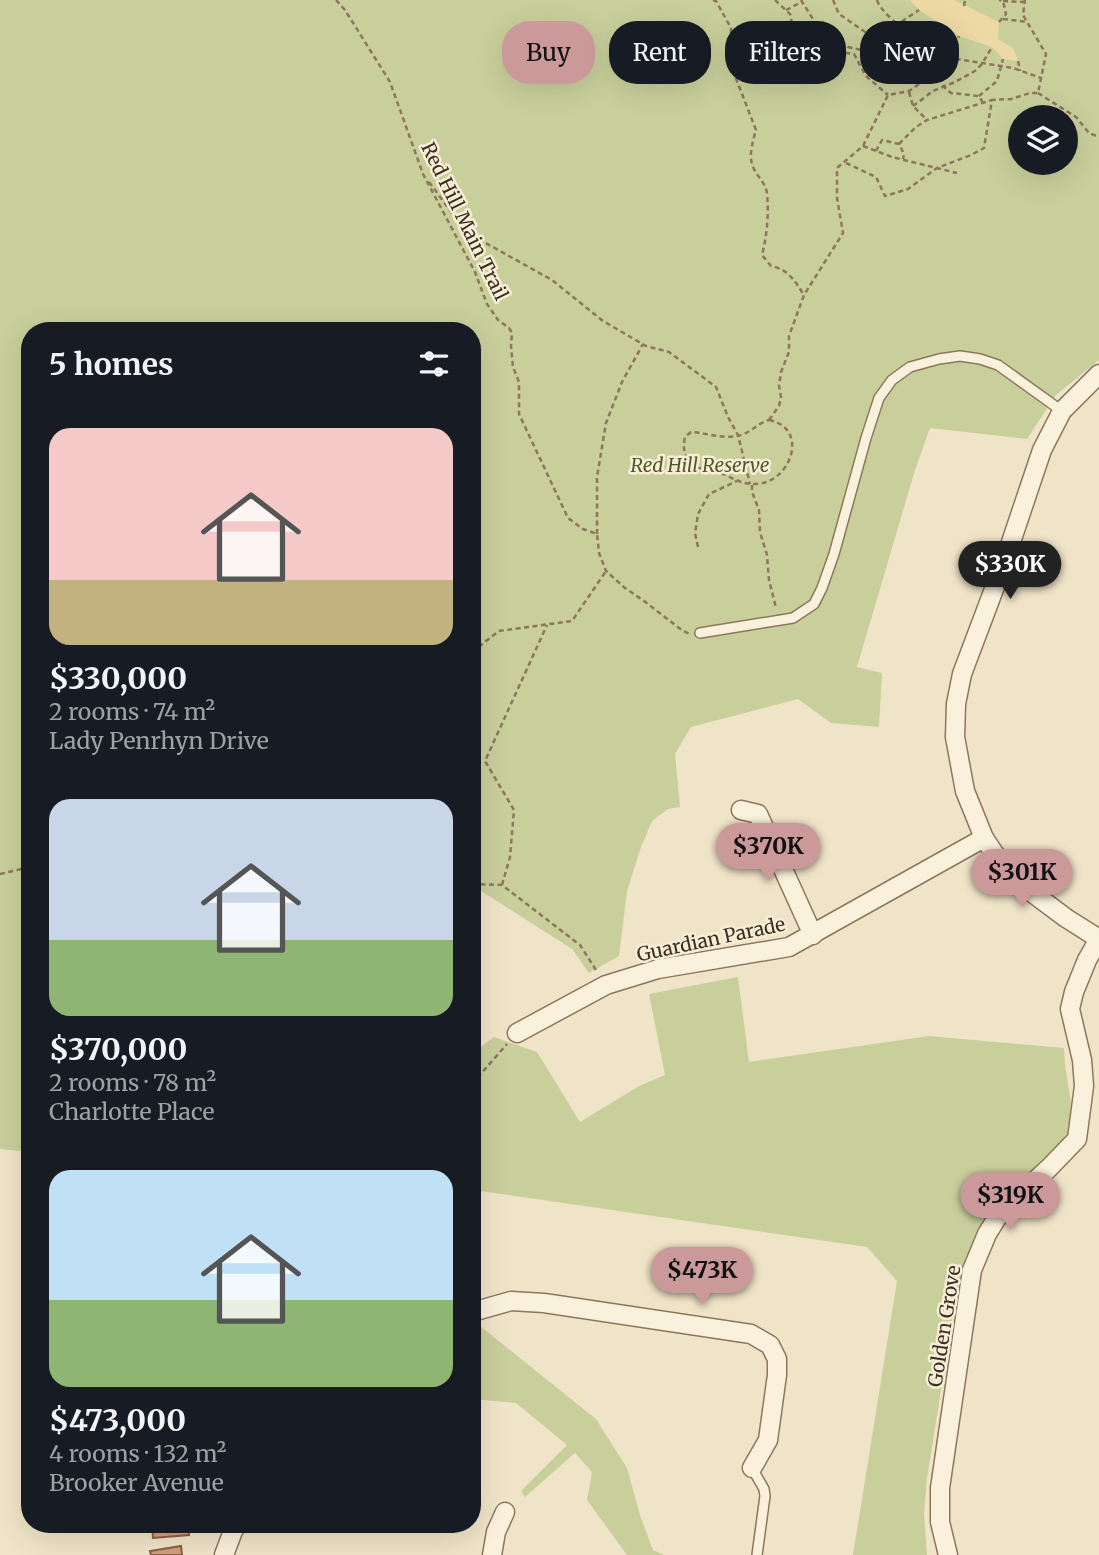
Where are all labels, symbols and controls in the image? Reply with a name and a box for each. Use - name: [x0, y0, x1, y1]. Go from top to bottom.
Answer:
- chip: Buy: [502, 21, 595, 84]
- chip: Rent: [609, 21, 711, 84]
- chip: Filters: [725, 21, 846, 84]
- chip: New: [860, 21, 959, 84]
- map controls: [1008, 105, 1078, 175]
- button: layers: [1008, 105, 1078, 175]
- street label: Red Hill Main Trail: [416, 138, 514, 304]
- text: 5 homes: [49, 345, 174, 383]
- icon: filters: [415, 345, 453, 383]
- park label: Red Hill Reserve: [631, 453, 770, 477]
- icon: home: [188, 474, 314, 600]
- pin: $330K: [961, 542, 1059, 601]
- text: $330K: [974, 549, 1046, 578]
- text: $330,000: [49, 659, 187, 697]
- text: 2 rooms · 74 m²: [49, 697, 215, 726]
- text: Lady Penrhyn Drive: [49, 726, 269, 755]
- pin: $370K: [719, 824, 817, 883]
- text: $370K: [732, 831, 804, 860]
- icon: home: [188, 845, 314, 971]
- pin: $301K: [973, 850, 1071, 909]
- text: $301K: [987, 857, 1057, 886]
- street label: Guardian Parade: [635, 912, 787, 966]
- text: $370,000: [49, 1030, 187, 1068]
- text: 2 rooms · 78 m²: [49, 1068, 216, 1097]
- text: Charlotte Place: [49, 1097, 214, 1126]
- pin: $319K: [961, 1172, 1059, 1232]
- text: $319K: [976, 1180, 1044, 1209]
- icon: home: [188, 1216, 314, 1342]
- pin: $473K: [653, 1248, 751, 1307]
- text: $473K: [667, 1255, 737, 1284]
- street label: Golden Grove: [923, 1263, 965, 1388]
- text: $473,000: [49, 1401, 186, 1439]
- text: 4 rooms · 132 m²: [49, 1439, 226, 1468]
- text: Brooker Avenue: [49, 1468, 224, 1497]

